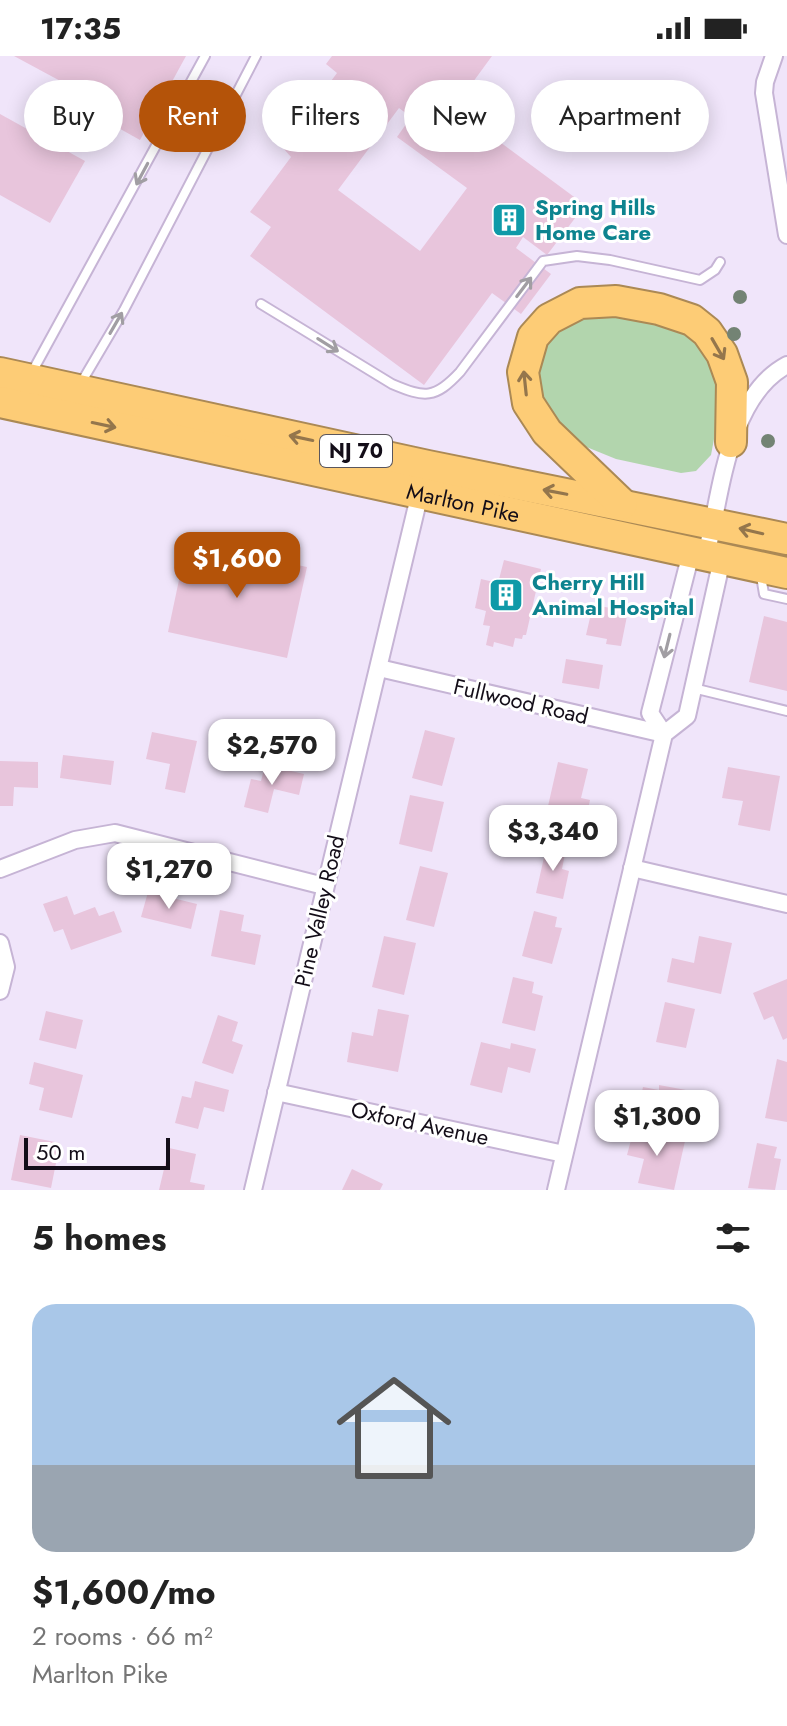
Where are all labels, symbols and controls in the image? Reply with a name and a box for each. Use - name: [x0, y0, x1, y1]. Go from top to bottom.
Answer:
- text: 17:35: [40, 7, 121, 50]
- chip: Buy: [24, 80, 123, 152]
- chip: Rent: [139, 80, 246, 152]
- chip: Filters: [262, 80, 388, 152]
- chip: New: [404, 80, 515, 152]
- chip: Apartment: [531, 80, 709, 152]
- one-way arrow: [134, 162, 150, 186]
- place label: Spring Hills Home Care: [535, 191, 655, 248]
- building icon: Spring Hills Home Care: [490, 201, 528, 239]
- one-way arrow: [515, 277, 532, 298]
- one-way arrow: [108, 312, 124, 335]
- one-way arrow: [710, 337, 726, 360]
- one-way arrow: [316, 338, 339, 354]
- one-way arrow: [518, 370, 533, 396]
- one-way arrow: [90, 418, 116, 433]
- one-way arrow: [288, 430, 314, 445]
- road number: NJ 70: [320, 435, 392, 467]
- street label: Marlton Pike: [404, 475, 523, 530]
- one-way arrow: [543, 484, 568, 499]
- one-way arrow: [738, 523, 764, 538]
- pin: $1,600: [172, 532, 302, 600]
- text: $1,600: [192, 539, 282, 577]
- place label: Cherry Hill Animal Hospital: [531, 566, 694, 623]
- building icon: Cherry Hill Animal Hospital: [487, 576, 525, 614]
- one-way arrow: [659, 633, 674, 659]
- street label: Fullwood Road: [450, 670, 592, 732]
- pin: $2,570: [207, 719, 337, 787]
- text: $2,570: [226, 726, 318, 764]
- pin: $3,340: [488, 805, 618, 873]
- text: $3,340: [507, 812, 599, 850]
- street label: Pine Valley Road: [286, 832, 352, 990]
- pin: $1,270: [104, 843, 234, 911]
- text: $1,270: [125, 850, 213, 888]
- pin: $1,300: [592, 1090, 722, 1158]
- street label: Oxford Avenue: [348, 1093, 492, 1153]
- text: $1,300: [613, 1097, 701, 1135]
- scale bar: [24, 1134, 170, 1170]
- text: 50 m: [36, 1136, 85, 1168]
- text: 5 homes: [32, 1214, 166, 1263]
- icon: filters: [711, 1216, 755, 1260]
- icon: home: [322, 1356, 466, 1500]
- text: $1,600/mo: [32, 1568, 215, 1617]
- text: 2 rooms · 66 m²: [32, 1617, 213, 1655]
- text: Marlton Pike: [32, 1655, 168, 1693]

